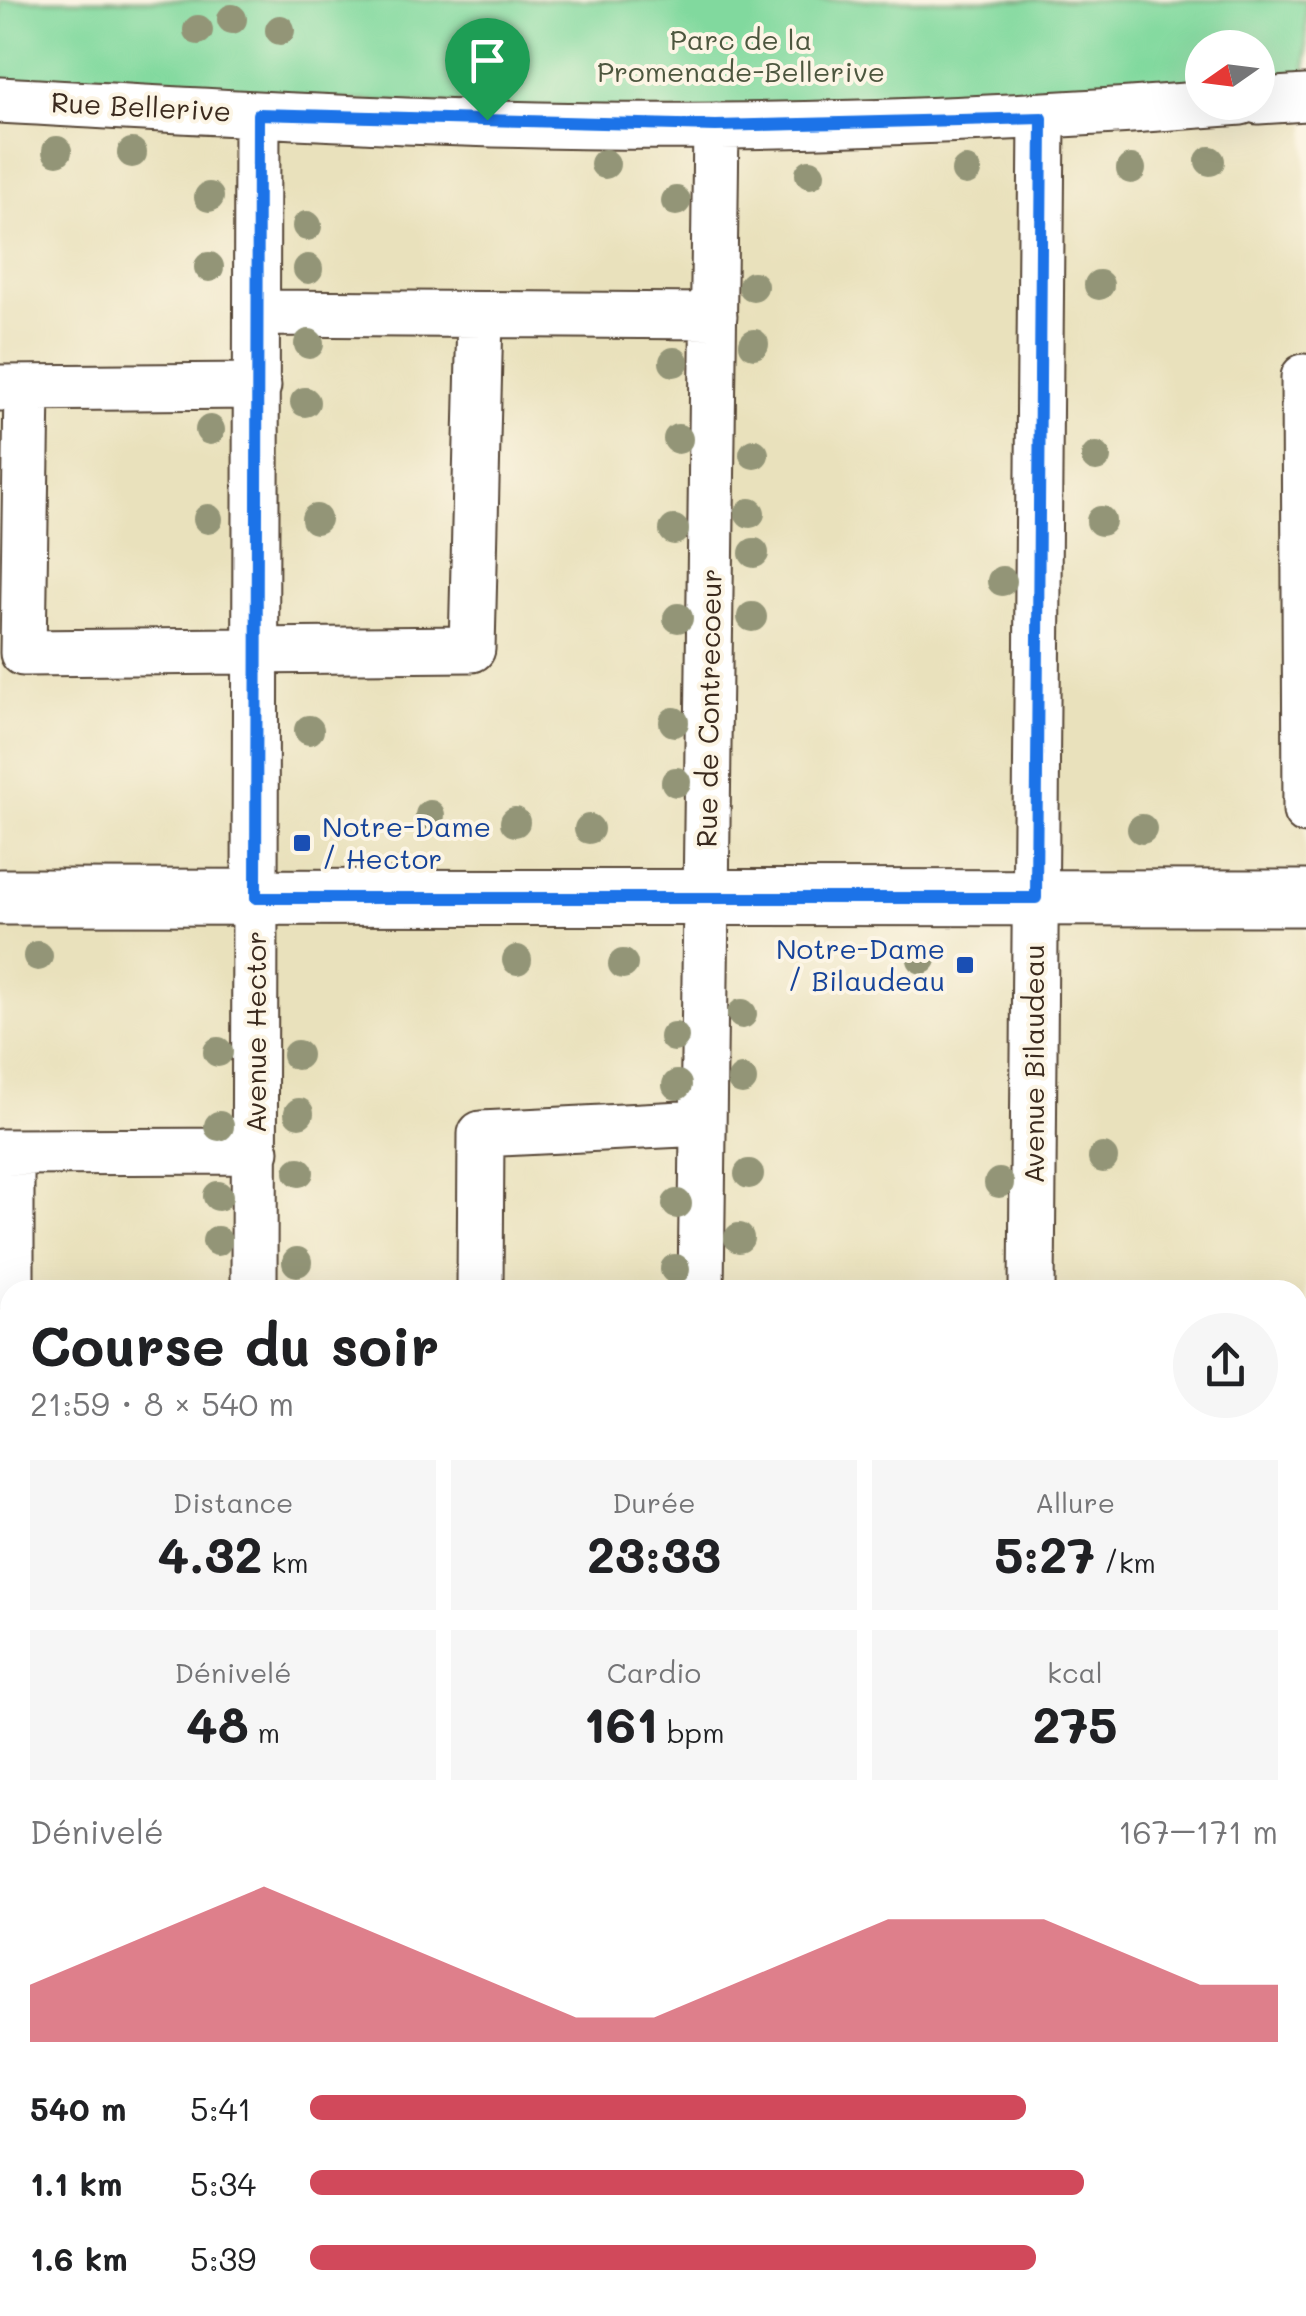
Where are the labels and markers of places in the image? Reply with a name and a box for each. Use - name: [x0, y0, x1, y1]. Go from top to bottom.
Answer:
- pin: [445, 18, 530, 121]
- place label: Notre-Dame / Hector: [322, 808, 491, 876]
- marker: Notre-Dame / Hector: [291, 832, 313, 854]
- place label: Notre-Dame / Bilaudeau: [776, 930, 945, 998]
- marker: Notre-Dame / Bilaudeau: [954, 954, 976, 976]

